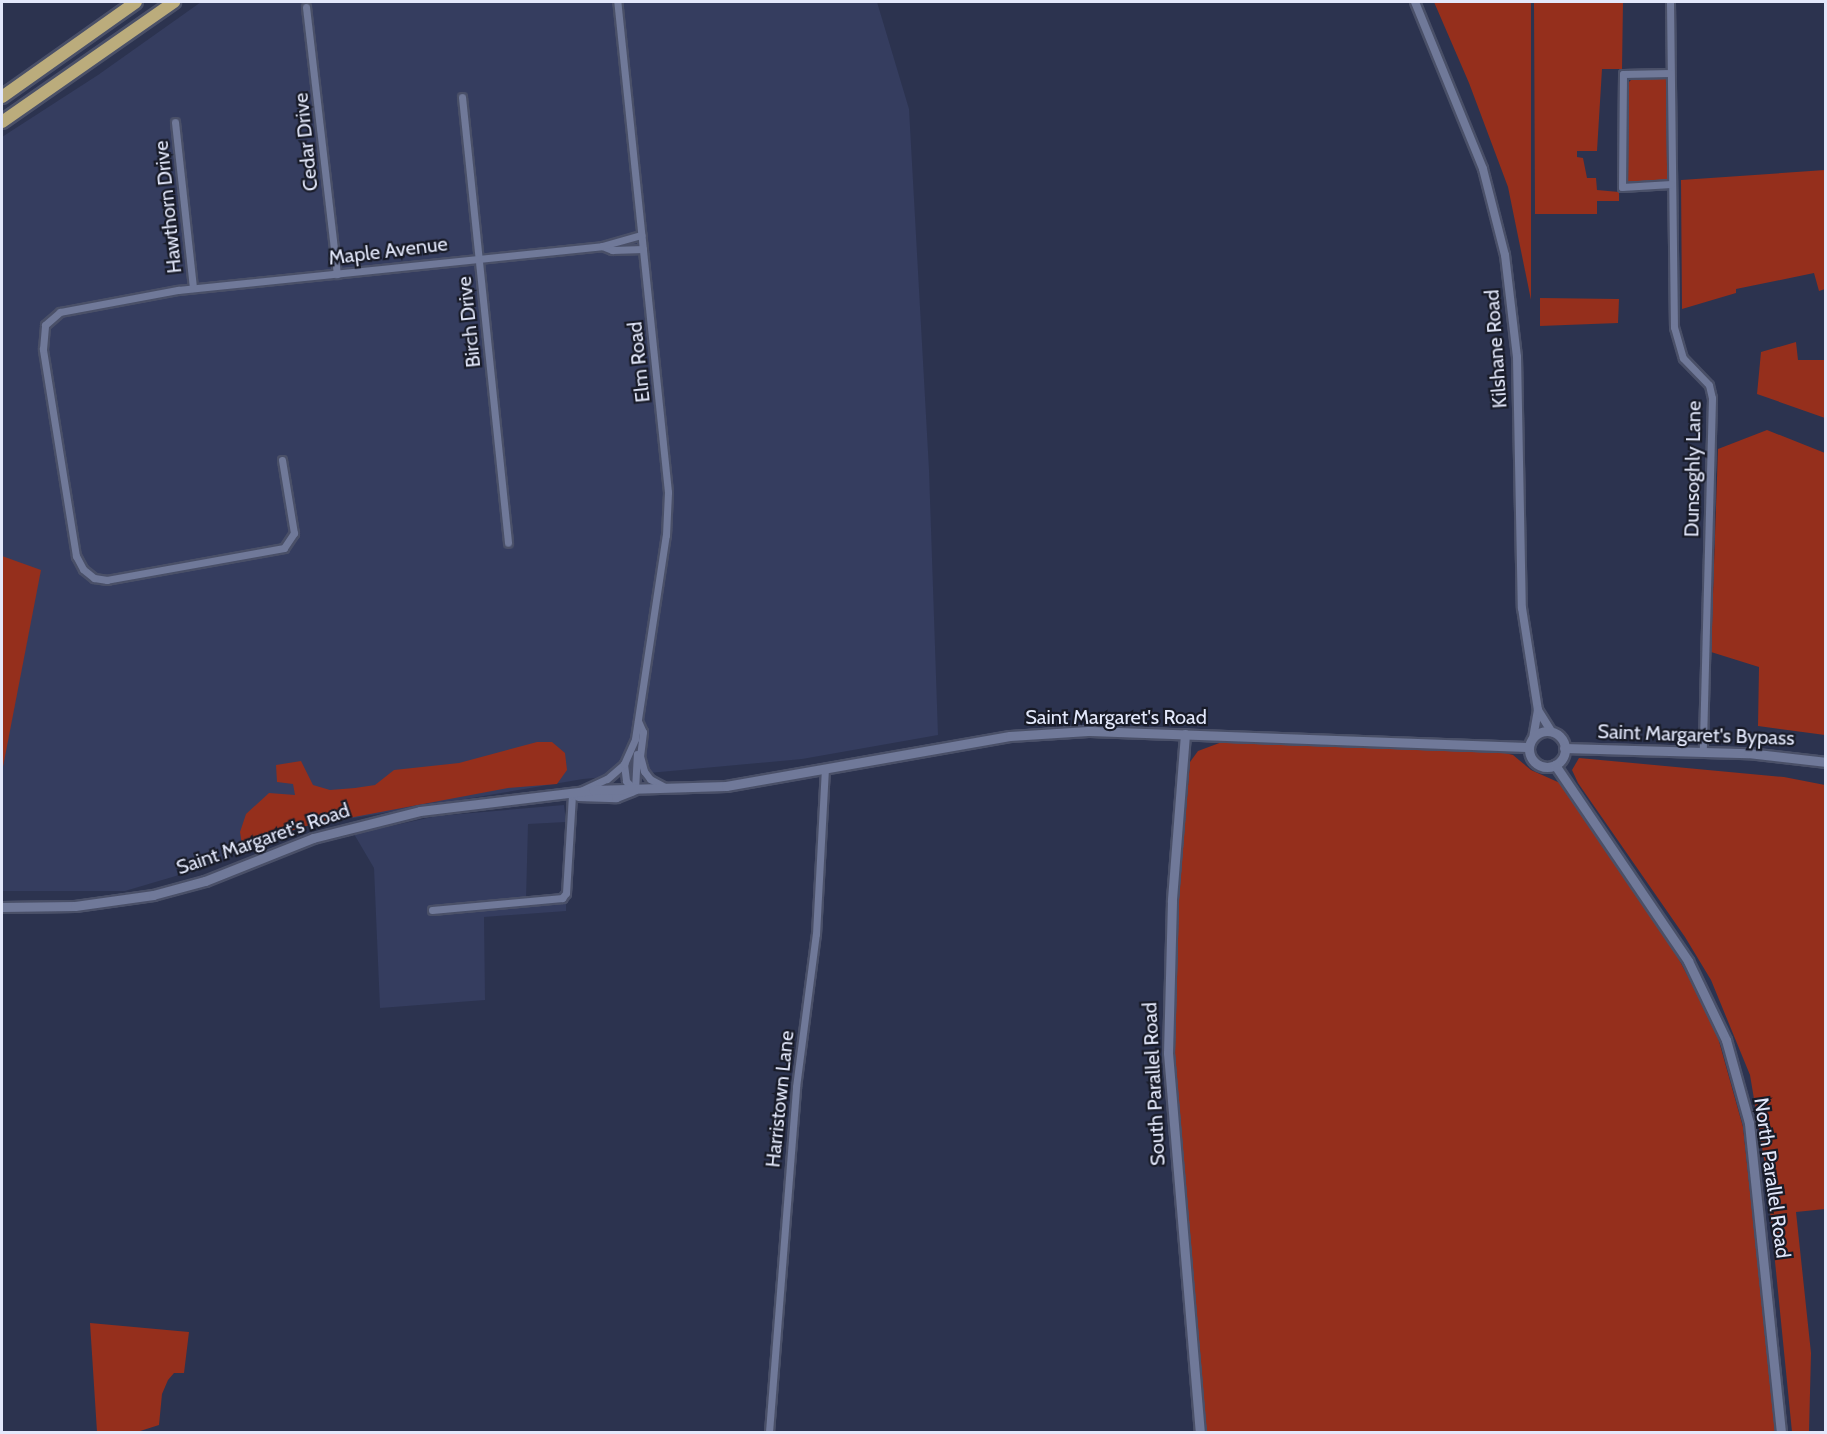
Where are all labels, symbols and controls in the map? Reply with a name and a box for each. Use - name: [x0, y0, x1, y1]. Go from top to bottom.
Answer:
- street label: Cedar Drive: [289, 92, 323, 192]
- street label: Hawthorn Drive: [149, 140, 187, 274]
- street label: Maple Avenue: [327, 232, 449, 270]
- street label: Birch Drive: [452, 275, 486, 369]
- street label: Kilshane Road: [1480, 289, 1512, 409]
- street label: Elm Road: [623, 320, 655, 404]
- street label: Dunsoghly Lane: [1680, 401, 1706, 537]
- street label: Saint Margaret's Road: [1025, 705, 1207, 729]
- street label: Saint Margaret's Bypass: [1597, 720, 1795, 750]
- street label: Saint Margaret's Road: [173, 798, 353, 880]
- street label: South Parallel Road: [1138, 1002, 1170, 1166]
- street label: Harristown Lane: [761, 1029, 799, 1169]
- street label: North Parallel Road: [1749, 1096, 1795, 1260]

